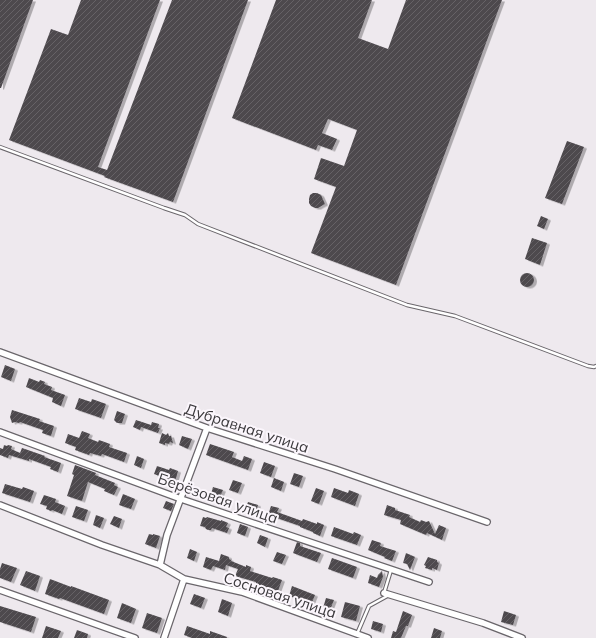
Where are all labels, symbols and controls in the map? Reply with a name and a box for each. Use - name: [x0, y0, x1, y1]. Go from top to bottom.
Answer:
- street label: Дубравная улица: [183, 399, 311, 457]
- street label: Берёзовая улица: [156, 469, 280, 527]
- street label: Сосновая улица: [221, 568, 339, 622]

